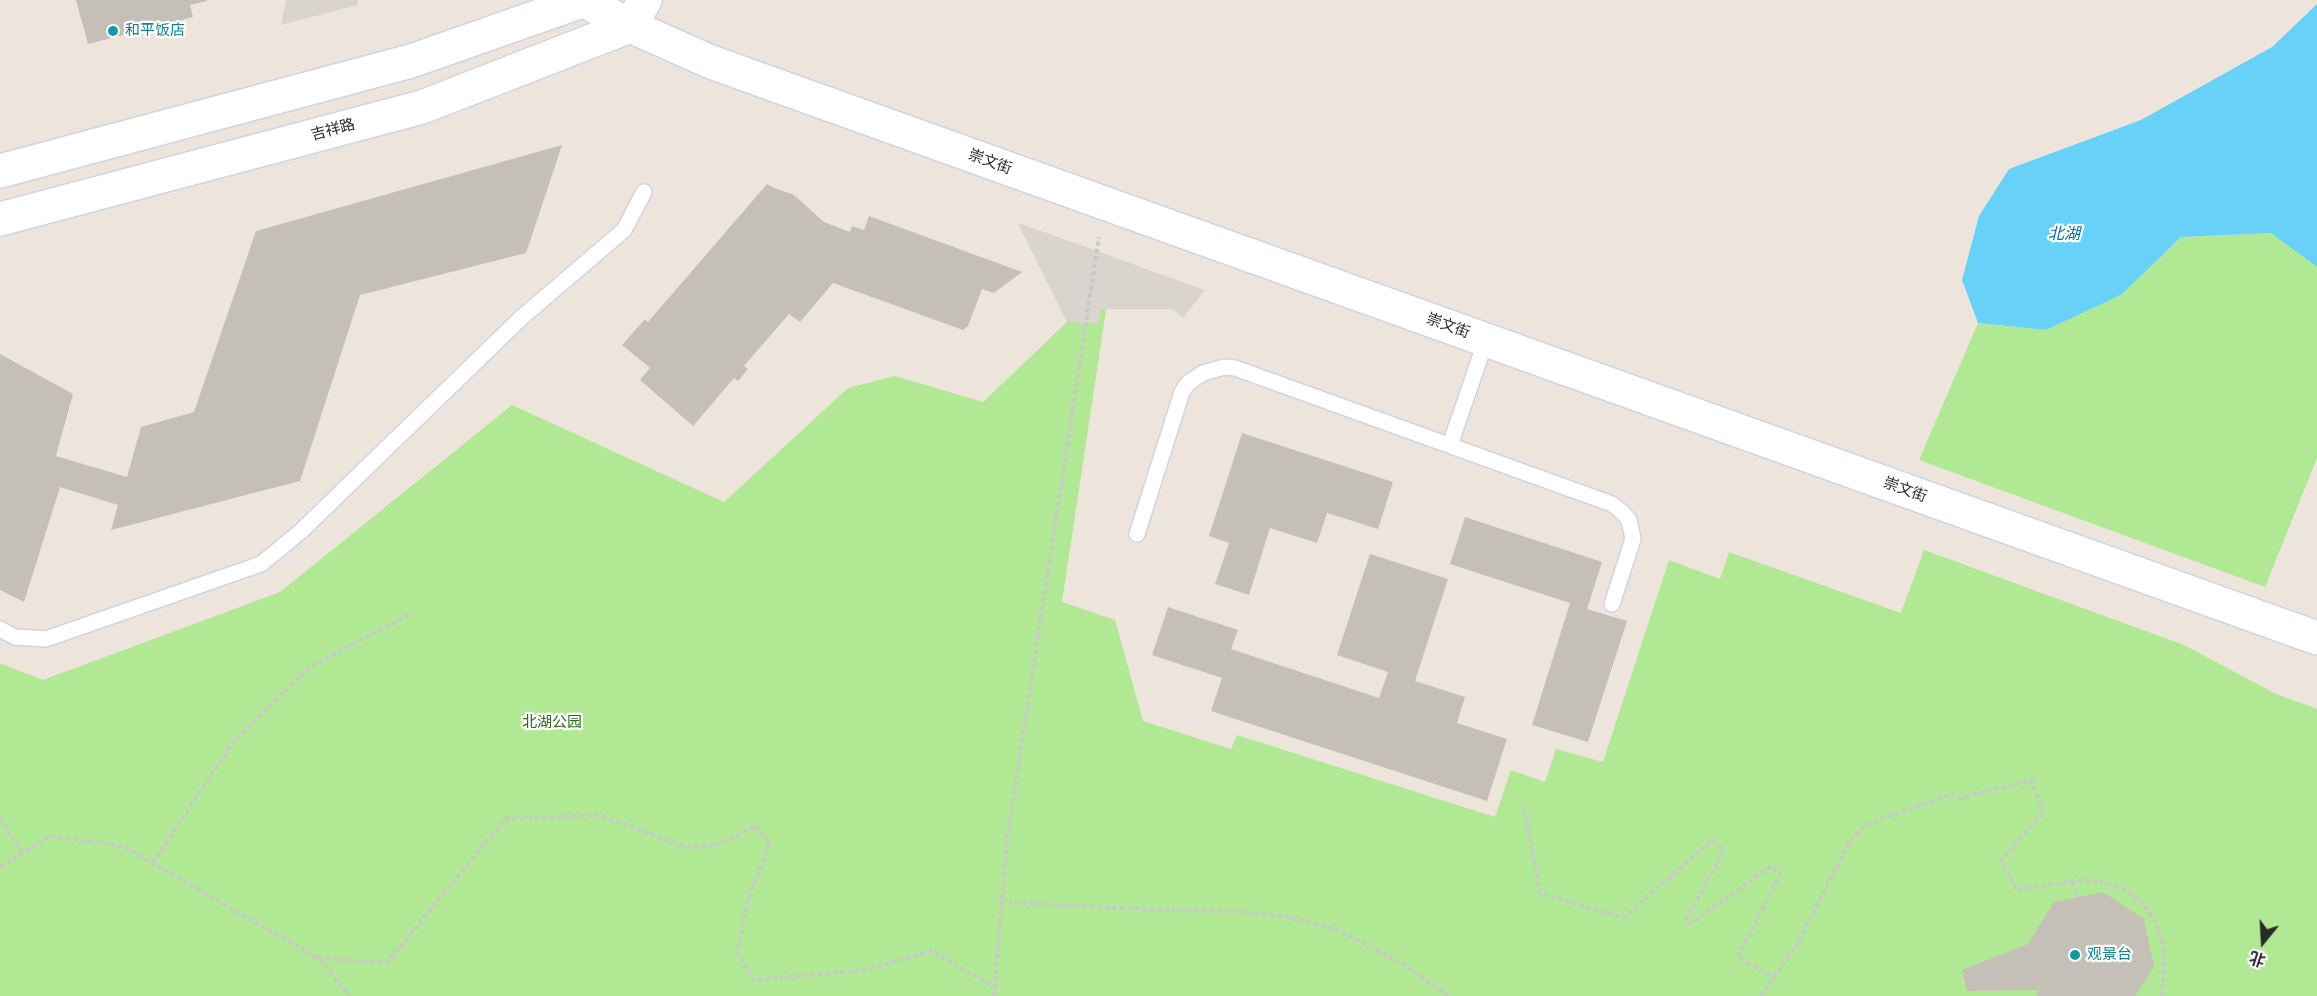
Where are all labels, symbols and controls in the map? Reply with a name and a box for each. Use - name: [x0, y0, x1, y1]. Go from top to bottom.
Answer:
- place label: 和平饭店: [125, 22, 185, 40]
- marker: 和平饭店: [106, 24, 120, 38]
- street label: 吉祥路: [309, 115, 357, 145]
- street label: 崇文街: [966, 146, 1014, 178]
- water label: 北湖: [2048, 224, 2080, 244]
- street label: 崇文街: [1424, 310, 1472, 342]
- street label: 崇文街: [1881, 474, 1929, 506]
- park label: 北湖公园: [522, 714, 582, 732]
- north arrow: [2233, 912, 2293, 972]
- place label: 观景台: [2087, 946, 2132, 964]
- text: 北: [2247, 947, 2268, 971]
- marker: 观景台: [2068, 948, 2082, 962]

